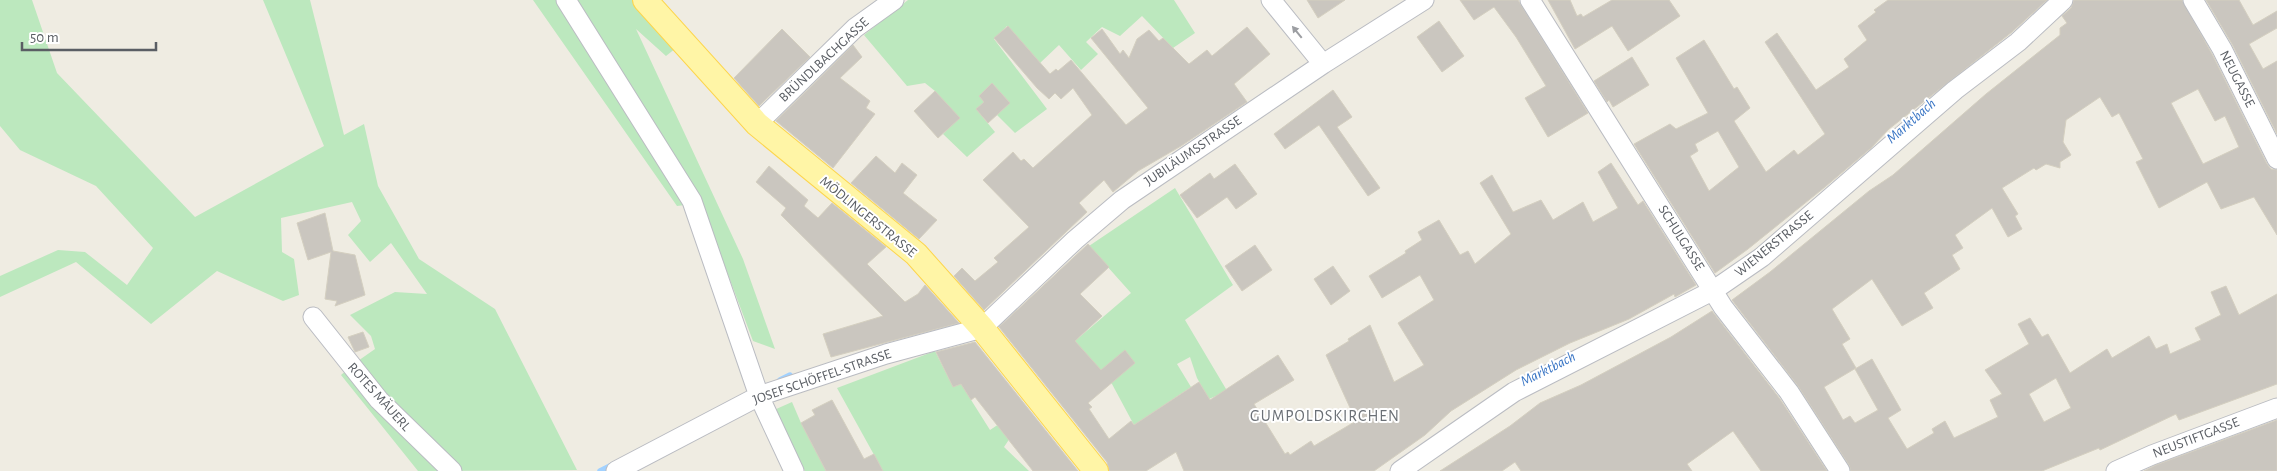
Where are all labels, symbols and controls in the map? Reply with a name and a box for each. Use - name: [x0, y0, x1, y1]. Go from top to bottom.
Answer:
- street label: BRÜNDLBACHGASSE: [774, 13, 872, 105]
- scale bar: [22, 20, 156, 52]
- one-way arrow: [1291, 26, 1302, 39]
- text: 50 m: [30, 30, 59, 45]
- street label: NEUGASSE: [2217, 48, 2257, 110]
- water label: Marktbach: [1884, 96, 1938, 146]
- street label: JUBILÄUMSSTRASSE: [1141, 112, 1244, 189]
- street label: MÖDLINGERSTRASSE: [817, 172, 921, 260]
- street label: SCHULGASSE: [1655, 203, 1707, 273]
- street label: WIENERSTRASSE: [1732, 208, 1816, 280]
- street label: JOSEF SCHÖFFEL-STRASSE: [750, 344, 893, 407]
- water label: Marktbach: [1518, 349, 1578, 389]
- street label: ROTES MÄUERL: [345, 359, 415, 434]
- district label: GUMPOLDSKIRCHEN: [1250, 408, 1400, 424]
- street label: NEUSTIFTGASSE: [2151, 415, 2241, 461]

